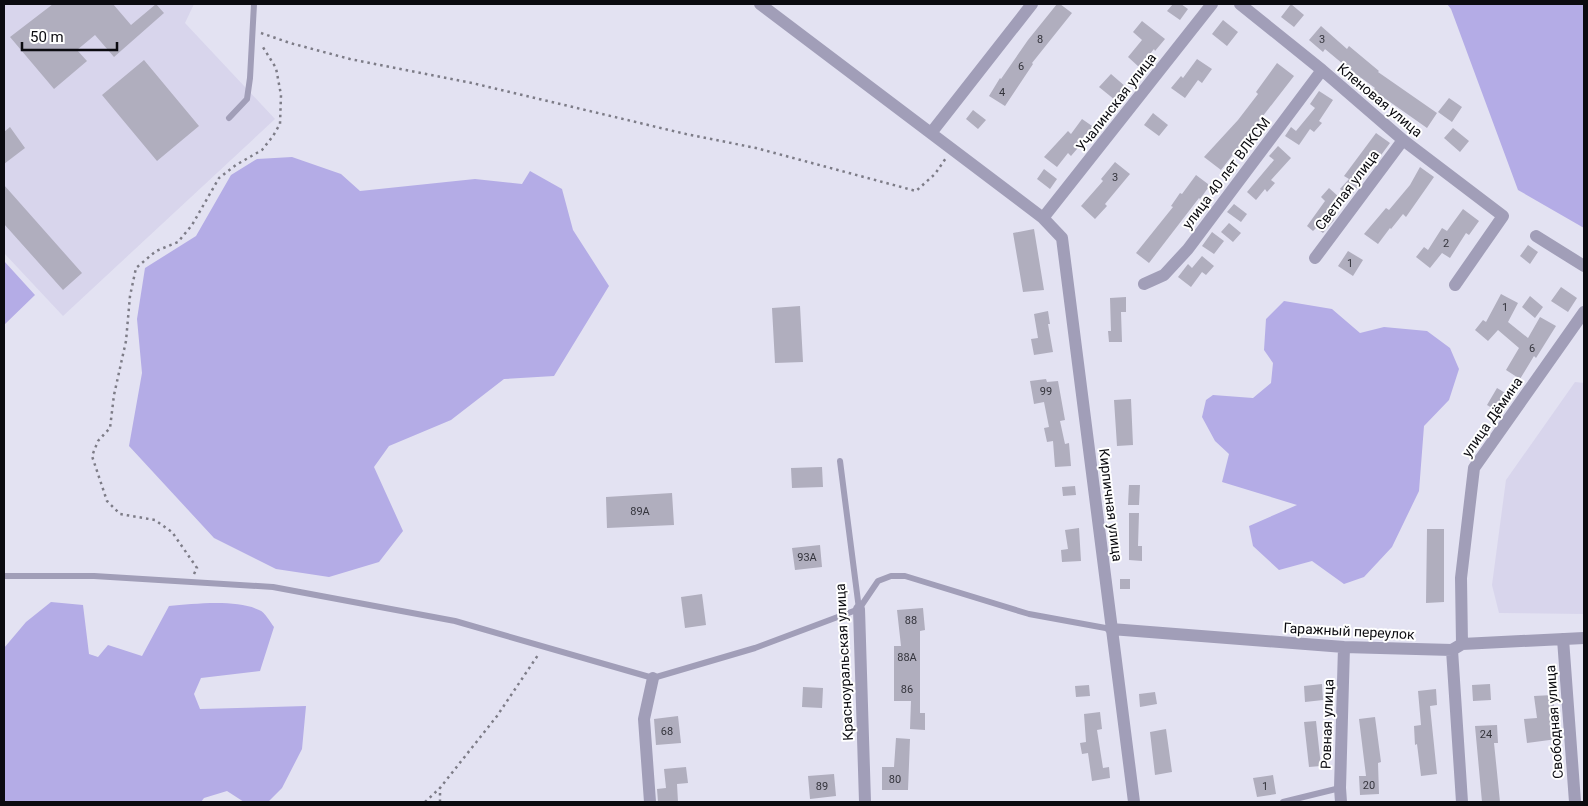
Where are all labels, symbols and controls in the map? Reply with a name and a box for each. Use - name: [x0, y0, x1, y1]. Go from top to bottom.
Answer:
- scale bar: [22, 20, 118, 52]
- text: 50 m: [30, 28, 64, 46]
- house number: 8: [1037, 33, 1043, 46]
- house number: 3: [1319, 33, 1325, 46]
- street label: Учалинская улица: [1073, 50, 1159, 154]
- house number: 6: [1018, 60, 1024, 73]
- street label: Кленовая улица: [1334, 60, 1426, 140]
- house number: 4: [999, 86, 1005, 99]
- street label: улица 40 лет ВЛКСМ: [1179, 114, 1273, 232]
- street label: Светлая улица: [1312, 147, 1382, 233]
- house number: 3: [1112, 171, 1118, 184]
- house number: 2: [1443, 237, 1449, 250]
- house number: 1: [1347, 257, 1353, 270]
- house number: 1: [1502, 301, 1508, 314]
- house number: 6: [1529, 342, 1535, 355]
- street label: улица Дёмина: [1458, 374, 1526, 460]
- house number: 99: [1040, 385, 1052, 398]
- street label: Кирпичная улица: [1096, 448, 1126, 562]
- house number: 89А: [630, 505, 651, 518]
- house number: 93А: [797, 551, 818, 564]
- street label: Красноуральская улица: [832, 583, 856, 741]
- house number: 88: [905, 614, 917, 627]
- street label: Гаражный переулок: [1283, 620, 1415, 642]
- house number: 88А: [897, 651, 918, 664]
- street label: Свободная улица: [1542, 665, 1566, 779]
- street label: Ровная улица: [1317, 679, 1337, 769]
- house number: 86: [901, 683, 913, 696]
- house number: 68: [661, 725, 673, 738]
- house number: 24: [1480, 728, 1492, 741]
- house number: 80: [889, 773, 901, 786]
- house number: 20: [1363, 779, 1375, 792]
- house number: 89: [816, 780, 828, 793]
- house number: 1: [1262, 780, 1268, 793]

